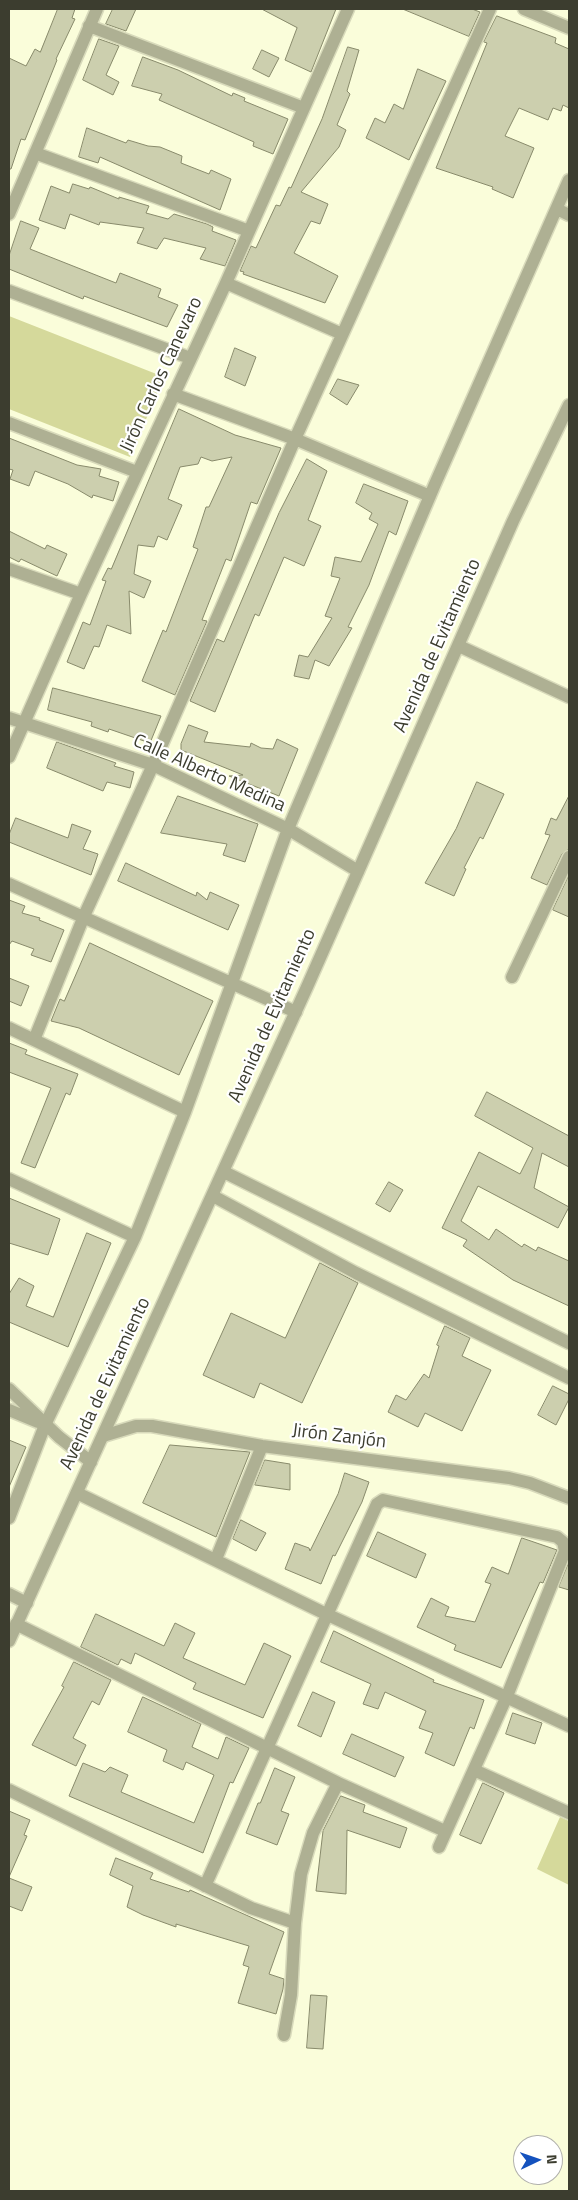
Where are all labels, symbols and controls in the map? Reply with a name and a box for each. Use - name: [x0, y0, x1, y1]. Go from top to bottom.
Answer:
- street label: Jirón Carlos Canevaro: [116, 294, 208, 456]
- street label: Avenida de Evitamiento: [389, 556, 487, 736]
- street label: Calle Alberto Medina: [129, 730, 289, 818]
- street label: Avenida de Evitamiento: [224, 926, 322, 1106]
- street label: Avenida de Evitamiento: [56, 1294, 156, 1474]
- street label: Jirón Zanjón: [291, 1420, 387, 1454]
- north arrow: [513, 2135, 563, 2185]
- text: N: [542, 2154, 563, 2165]

